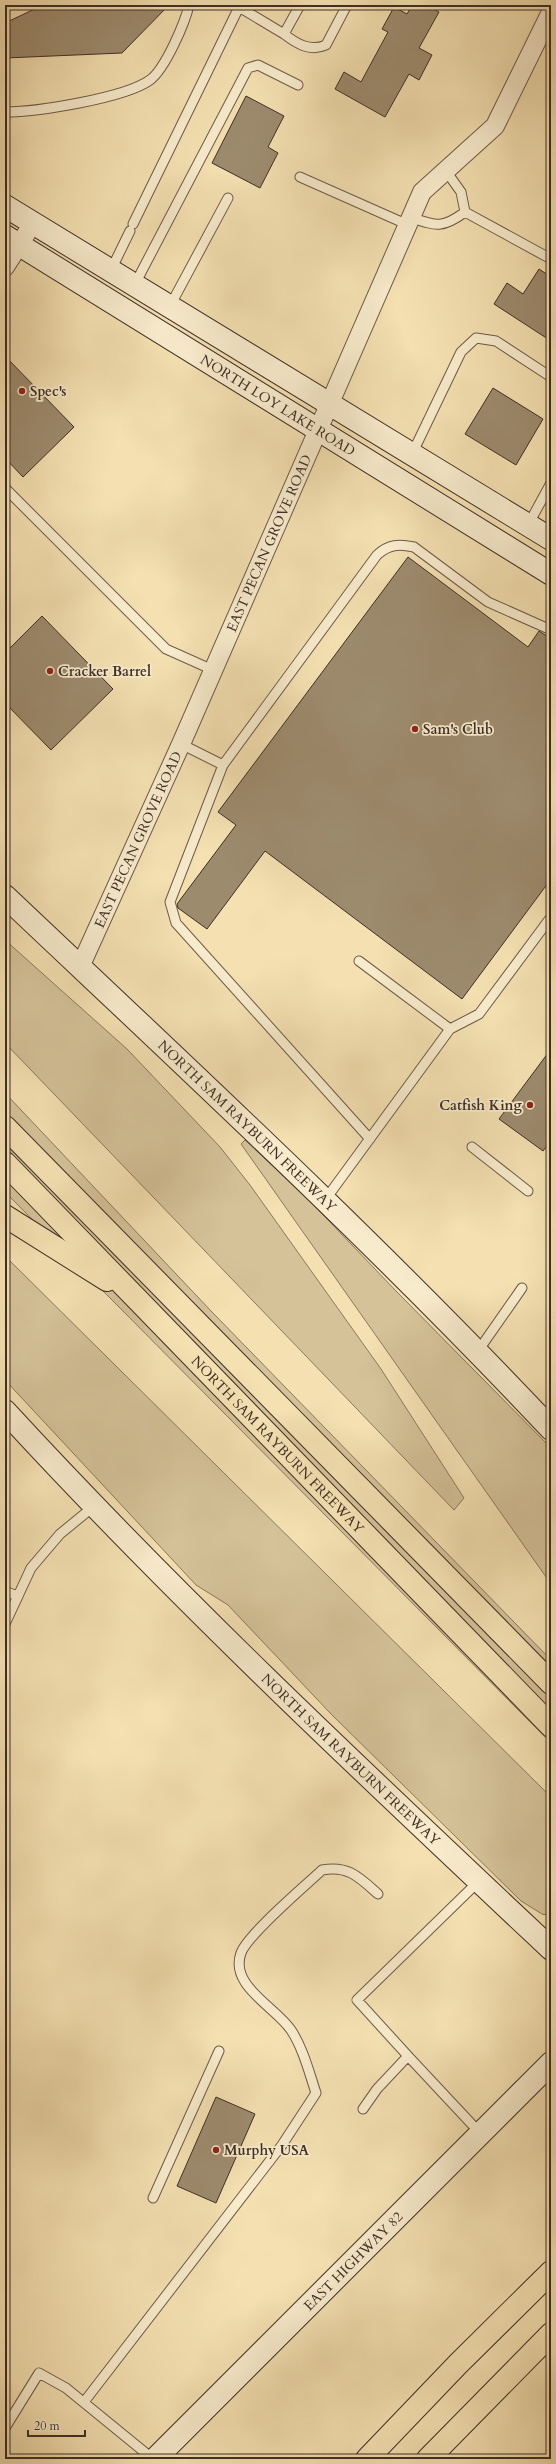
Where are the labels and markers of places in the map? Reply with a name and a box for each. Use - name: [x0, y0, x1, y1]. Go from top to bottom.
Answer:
- place label: Spec's: [30, 382, 67, 401]
- marker: Spec's: [17, 386, 27, 396]
- place label: Cracker Barrel: [58, 662, 151, 681]
- marker: Cracker Barrel: [45, 666, 55, 676]
- place label: Sam's Club: [423, 720, 493, 739]
- marker: Sam's Club: [410, 724, 420, 734]
- place label: Catfish King: [439, 1096, 523, 1115]
- marker: Catfish King: [525, 1100, 535, 1110]
- place label: Murphy USA: [224, 2141, 310, 2160]
- marker: Murphy USA: [211, 2145, 221, 2155]

